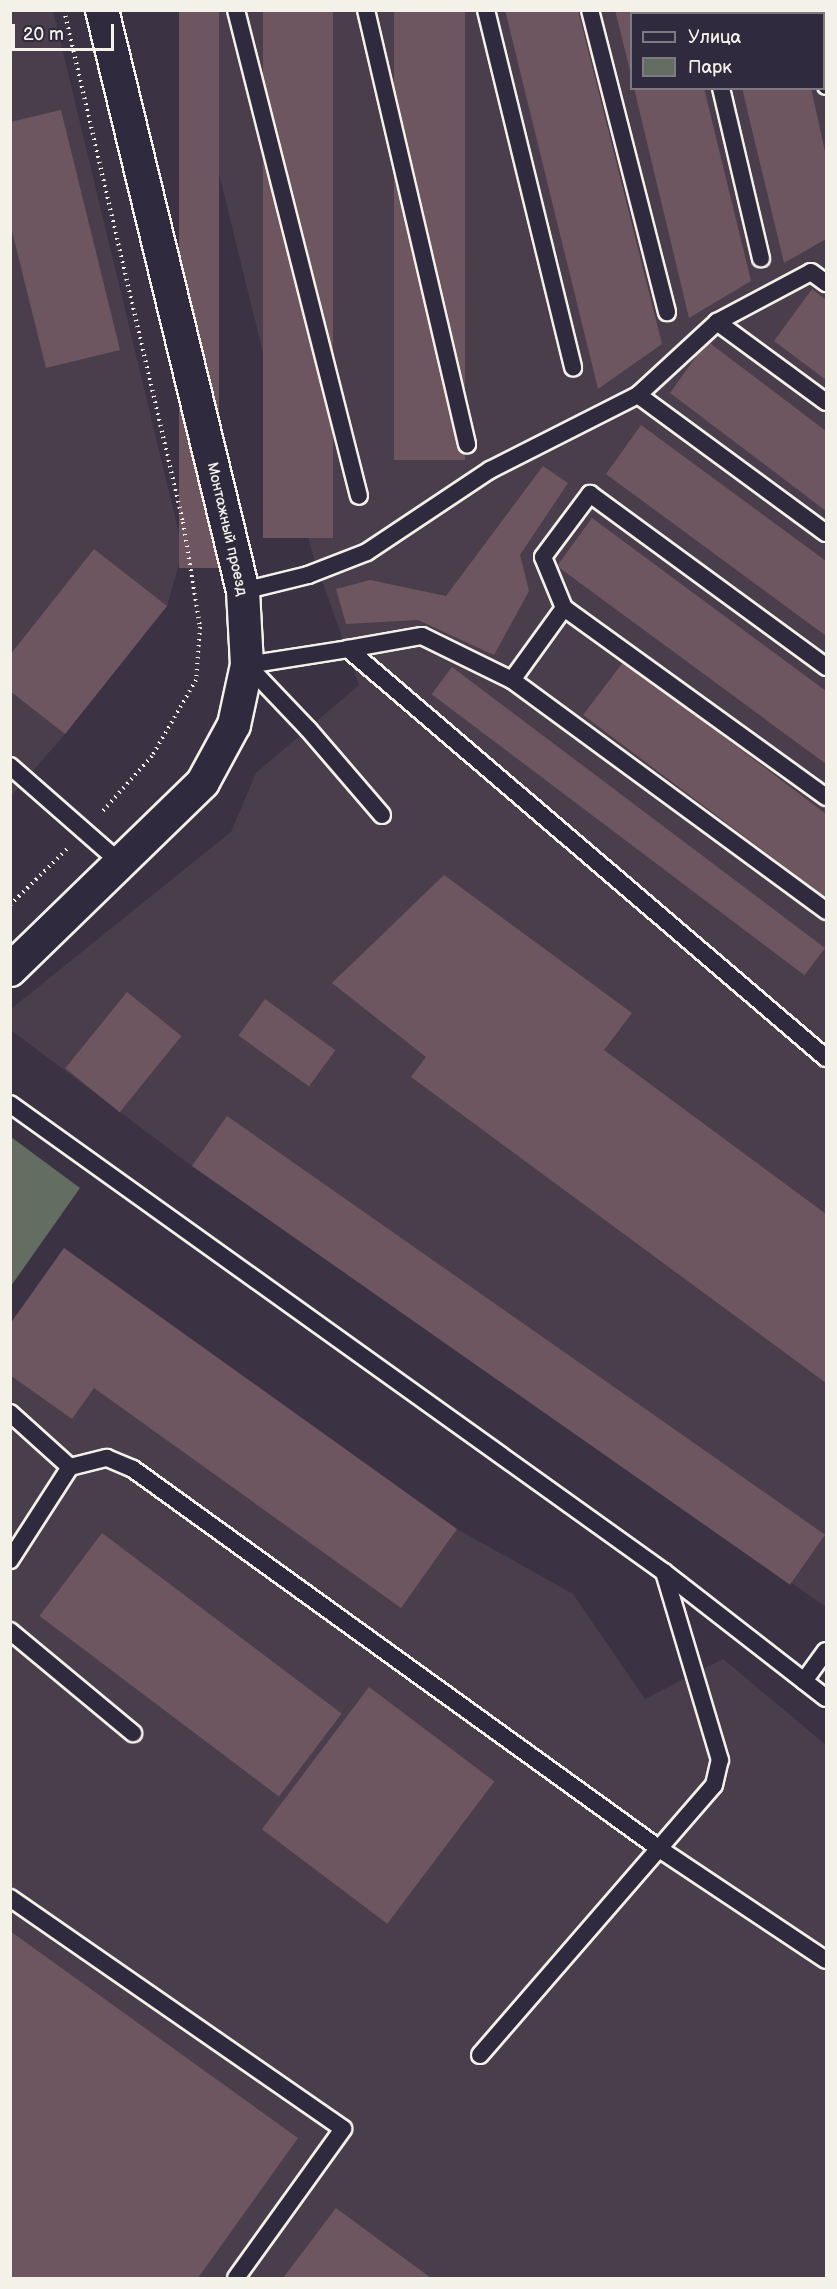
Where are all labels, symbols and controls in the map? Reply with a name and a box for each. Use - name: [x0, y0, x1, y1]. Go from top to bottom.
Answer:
- scale bar: [15, 12, 117, 50]
- legend: [630, 12, 825, 90]
- text: 20 m: [23, 24, 64, 45]
- text: Улица: [688, 27, 741, 48]
- text: Парк: [688, 57, 732, 78]
- street label: Монтажный проезд: [203, 461, 251, 597]

